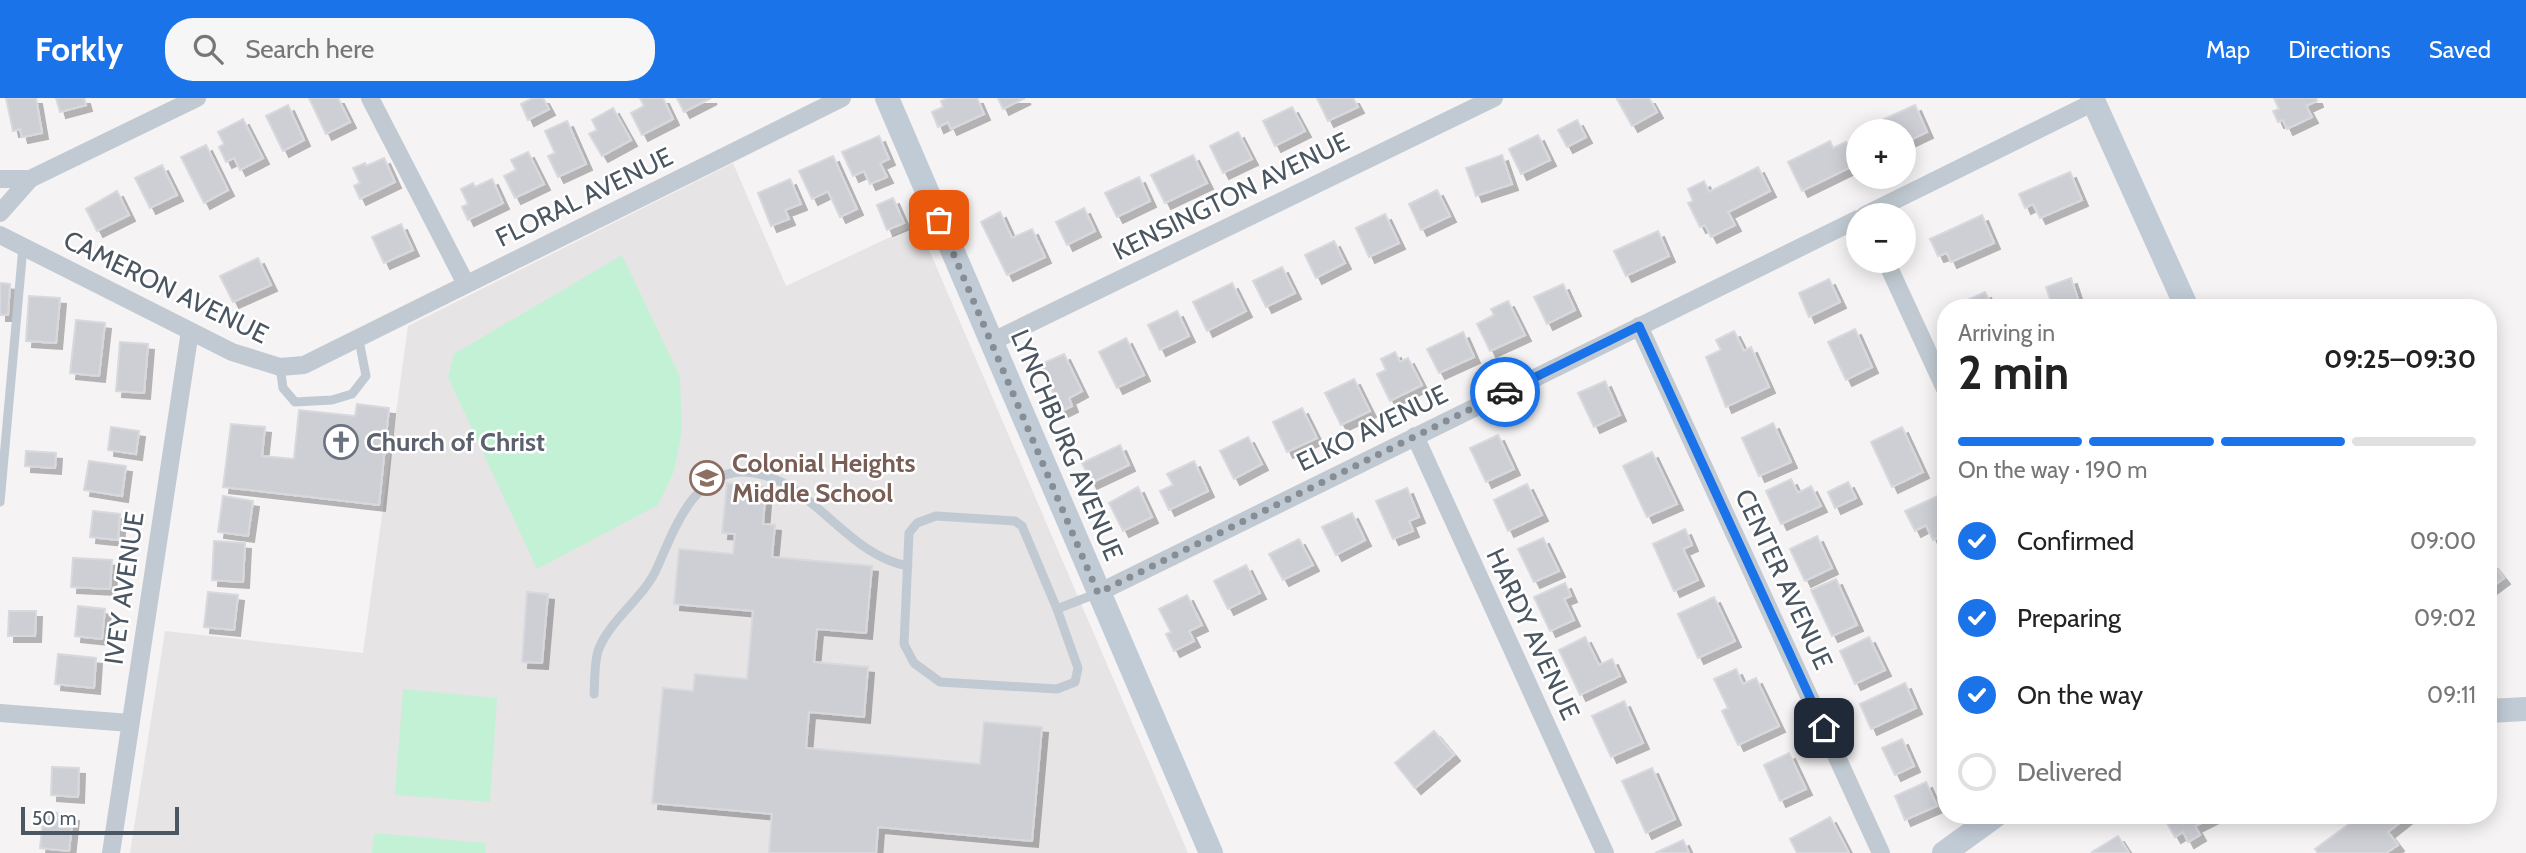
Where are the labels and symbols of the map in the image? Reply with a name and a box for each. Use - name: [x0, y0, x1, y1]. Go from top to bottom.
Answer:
- street label: KENSINGTON AVENUE: [1108, 125, 1354, 267]
- street label: FLORAL AVENUE: [490, 140, 678, 254]
- pin: [909, 190, 969, 250]
- street label: CAMERON AVENUE: [58, 224, 274, 350]
- street label: LYNCHBURG AVENUE: [1004, 325, 1130, 565]
- courier: [1470, 357, 1540, 427]
- street label: ELKO AVENUE: [1291, 378, 1453, 478]
- church icon: Church of Christ: [322, 423, 360, 461]
- place label: Church of Christ: [366, 426, 545, 458]
- place label: Colonial Heights Middle School: [732, 447, 916, 509]
- school or university icon: Colonial Heights Middle School: [688, 459, 726, 497]
- street label: CENTER AVENUE: [1728, 484, 1840, 674]
- street label: IVEY AVENUE: [97, 510, 151, 666]
- street label: HARDY AVENUE: [1479, 543, 1587, 725]
- pin: [1794, 698, 1854, 758]
- scale bar: [21, 804, 178, 836]

